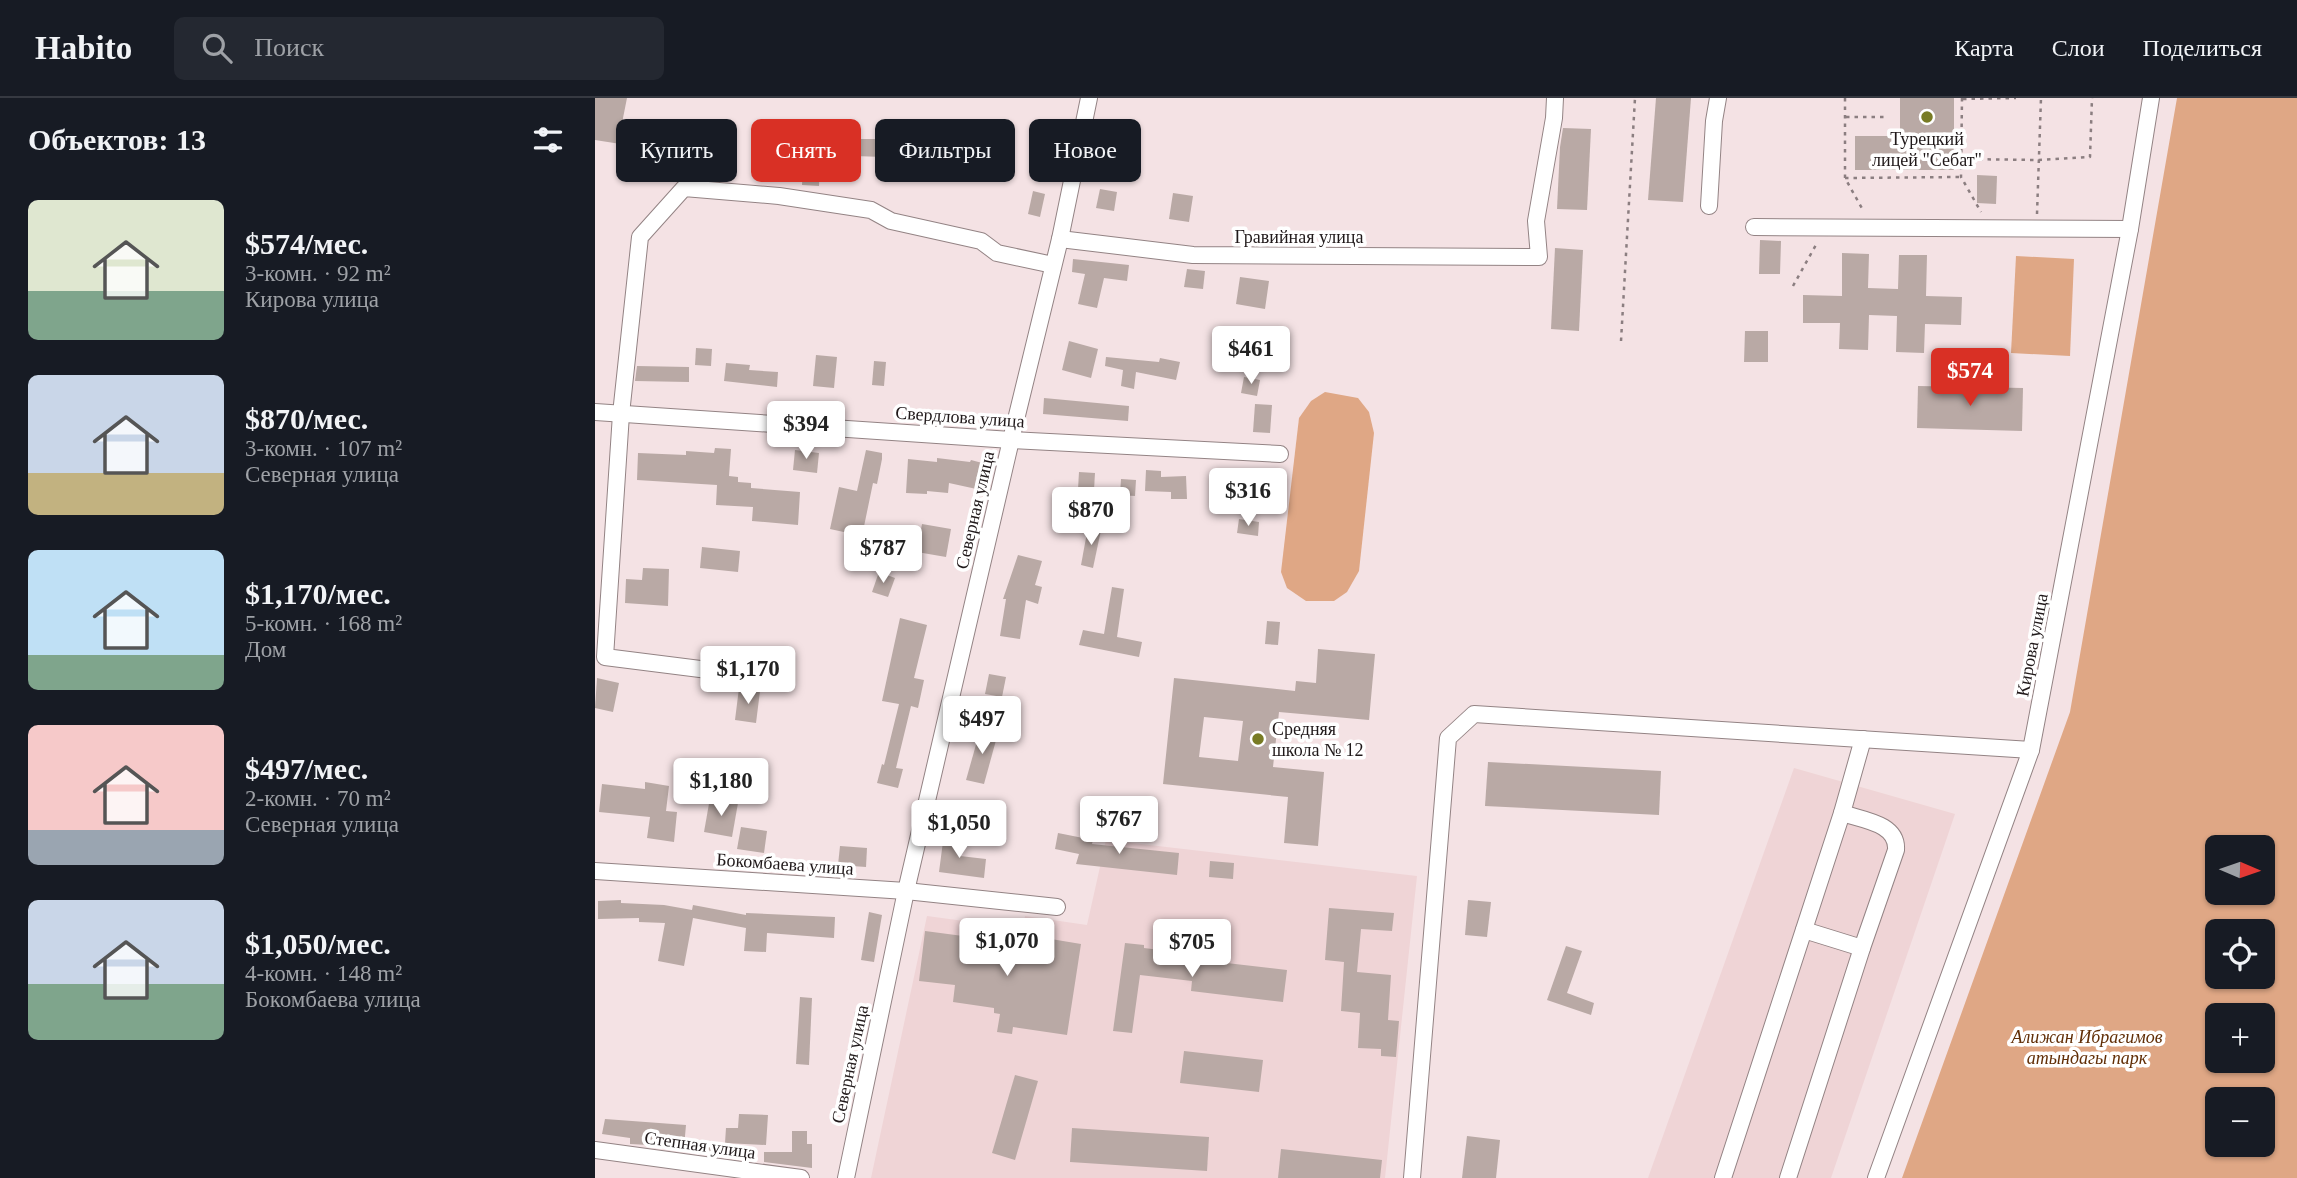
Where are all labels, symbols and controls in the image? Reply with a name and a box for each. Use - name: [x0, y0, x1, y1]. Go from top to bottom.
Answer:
- search box: [174, 17, 664, 80]
- icon: search: [198, 29, 236, 67]
- text: Habito: [35, 30, 132, 66]
- text: Поиск: [254, 33, 324, 62]
- text: Карта: [1954, 35, 2014, 61]
- text: Слои: [2052, 35, 2105, 61]
- text: Поделиться: [2143, 35, 2262, 61]
- marker: Турецкий лицей "Себат": [1919, 109, 1935, 125]
- chip: Купить: [616, 119, 737, 182]
- chip: Снять: [751, 119, 861, 182]
- chip: Фильтры: [875, 119, 1015, 182]
- chip: Новое: [1029, 119, 1141, 182]
- icon: filters: [529, 121, 567, 159]
- text: Объектов: 13: [28, 123, 206, 156]
- place label: Турецкий лицей "Себат": [1872, 129, 1982, 170]
- text: $574/мес.: [245, 227, 368, 260]
- street label: Гравийная улица: [1235, 227, 1363, 247]
- icon: home: [84, 228, 168, 312]
- text: 3-комн. · 92 m²: [245, 261, 391, 286]
- text: Кирова улица: [245, 287, 379, 312]
- pin: $461: [1210, 327, 1292, 386]
- text: $461: [1228, 336, 1274, 361]
- pin: $574: [1929, 348, 2011, 408]
- text: $574: [1947, 358, 1993, 383]
- text: $870/мес.: [245, 402, 368, 435]
- pin: $394: [765, 402, 847, 461]
- icon: home: [84, 403, 168, 487]
- street label: Свердлова улица: [895, 403, 1025, 431]
- text: $394: [783, 411, 829, 436]
- text: 3-комн. · 107 m²: [245, 436, 402, 461]
- street label: Северная улица: [952, 449, 998, 571]
- text: Северная улица: [245, 462, 399, 487]
- pin: $316: [1207, 468, 1289, 528]
- text: $316: [1225, 478, 1271, 503]
- pin: $870: [1050, 488, 1132, 547]
- text: $870: [1068, 497, 1114, 522]
- pin: $787: [842, 526, 924, 585]
- text: $787: [860, 535, 906, 560]
- text: $1,170/мес.: [245, 577, 391, 610]
- icon: home: [84, 578, 168, 662]
- street label: Кирова улица: [2012, 592, 2052, 698]
- text: 5-комн. · 168 m²: [245, 611, 402, 636]
- text: Дом: [245, 637, 286, 662]
- pin: $1,170: [691, 646, 805, 706]
- text: $1,170: [716, 656, 780, 681]
- pin: $497: [941, 696, 1023, 756]
- text: $497: [959, 706, 1005, 731]
- place label: Средняя школа № 12: [1272, 719, 1364, 760]
- marker: Средняя школа № 12: [1250, 731, 1266, 747]
- text: $497/мес.: [245, 752, 368, 785]
- icon: home: [84, 753, 168, 837]
- pin: $1,180: [664, 758, 778, 818]
- text: $1,180: [689, 768, 753, 793]
- text: 2-комн. · 70 m²: [245, 786, 391, 811]
- pin: $767: [1078, 796, 1160, 856]
- pin: $1,050: [902, 800, 1016, 860]
- text: $767: [1096, 806, 1142, 831]
- text: $1,050: [927, 810, 991, 835]
- text: Северная улица: [245, 812, 399, 837]
- north arrow: [2205, 835, 2275, 905]
- map controls: [2205, 835, 2275, 1157]
- street label: Бокомбаева улица: [716, 849, 854, 879]
- pin: $1,070: [950, 918, 1064, 978]
- button: locate: [2205, 919, 2275, 989]
- pin: $705: [1151, 920, 1233, 979]
- text: $1,050/мес.: [245, 927, 391, 960]
- icon: home: [84, 928, 168, 1012]
- text: $1,070: [975, 928, 1039, 953]
- text: $705: [1169, 929, 1215, 954]
- text: 4-комн. · 148 m²: [245, 961, 402, 986]
- text: Бокомбаева улица: [245, 987, 421, 1012]
- street label: Северная улица: [828, 1003, 872, 1125]
- button: +: [2205, 1003, 2275, 1073]
- park label: Алижан Ибрагимов атындагы парк: [2010, 1027, 2163, 1068]
- button: −: [2205, 1087, 2275, 1157]
- street label: Степная улица: [643, 1127, 757, 1163]

